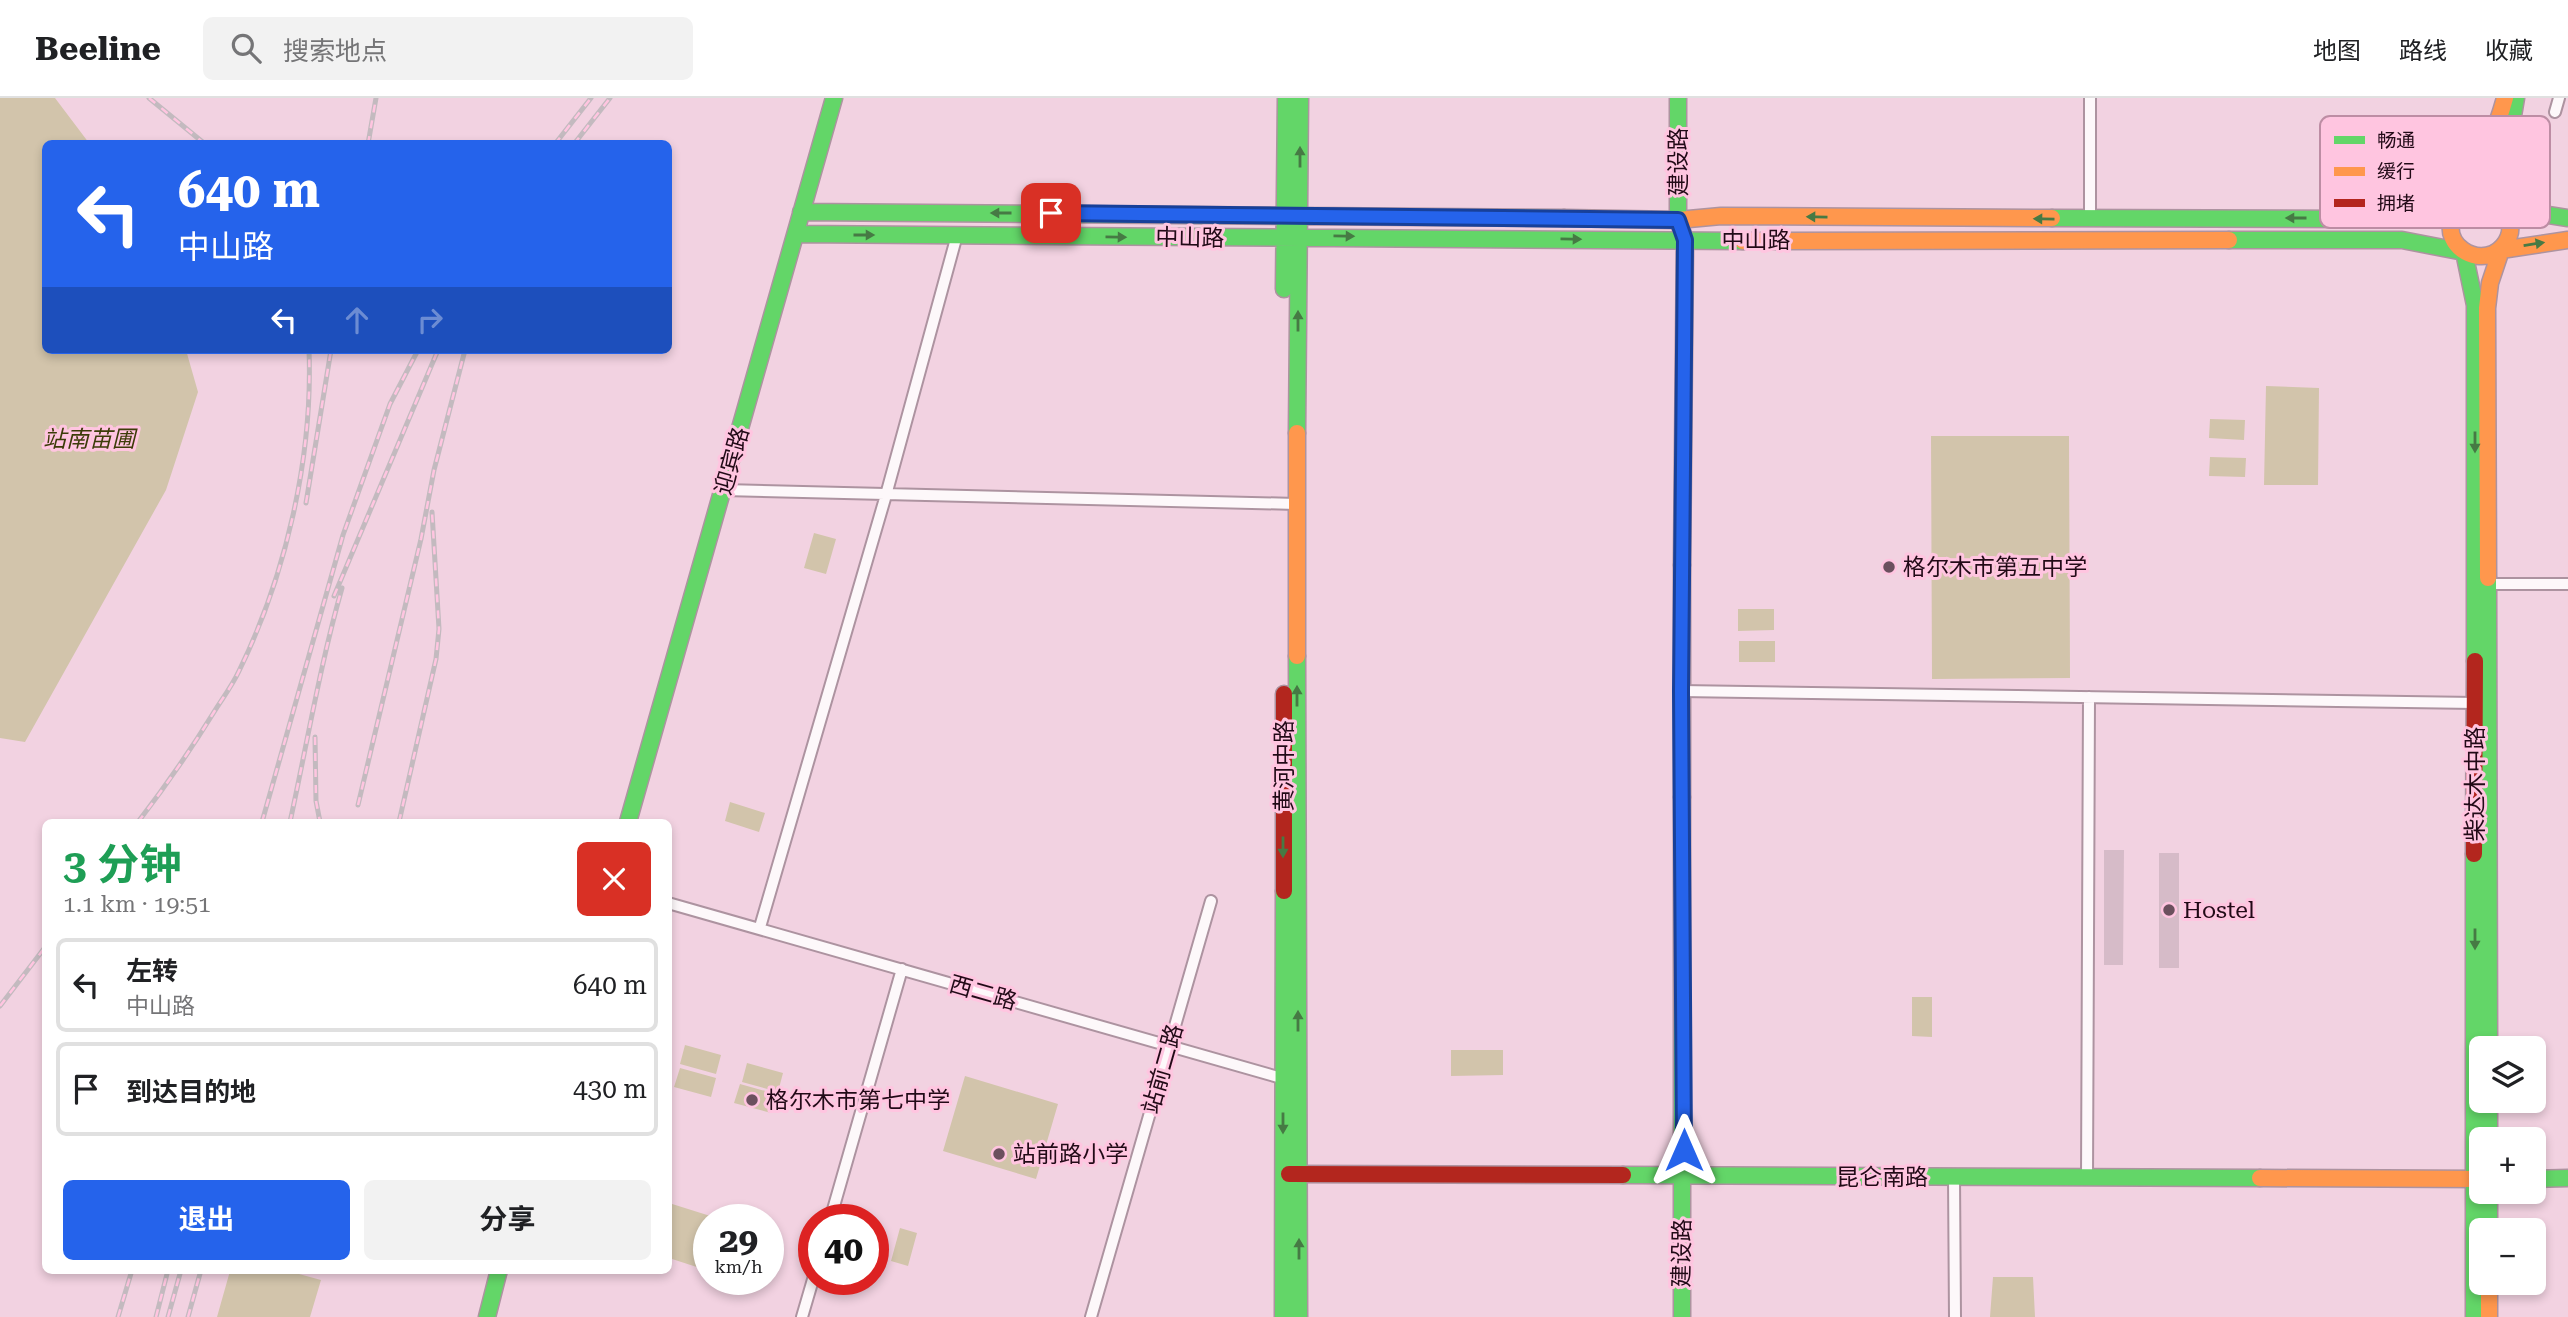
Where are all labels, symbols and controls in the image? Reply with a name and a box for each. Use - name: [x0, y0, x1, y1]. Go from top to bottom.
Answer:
- search box: [203, 17, 693, 80]
- text: Beeline: [35, 29, 161, 68]
- icon: search: [227, 29, 265, 67]
- text: 搜索地点: [283, 36, 387, 66]
- text: 地图: [2313, 37, 2361, 65]
- text: 路线: [2399, 37, 2447, 65]
- text: 收藏: [2485, 37, 2533, 65]
- legend: [2320, 116, 2550, 228]
- street label: 建设路: [1665, 128, 1692, 197]
- text: 畅通: [2377, 129, 2415, 152]
- one-way arrow: [1294, 146, 1306, 168]
- text: 缓行: [2377, 160, 2415, 183]
- text: 640 m: [178, 162, 320, 219]
- icon: left: [63, 168, 154, 259]
- pin: [1021, 183, 1081, 243]
- text: 拥堵: [2377, 192, 2415, 215]
- icon: arrive: [1032, 194, 1070, 232]
- one-way arrow: [990, 207, 1012, 219]
- one-way arrow: [1805, 211, 1827, 223]
- one-way arrow: [2285, 212, 2307, 224]
- one-way arrow: [2033, 214, 2055, 225]
- street label: 中山路: [1155, 224, 1225, 252]
- street label: 中山路: [1722, 227, 1791, 254]
- text: 中山路: [178, 228, 274, 266]
- one-way arrow: [854, 229, 876, 240]
- one-way arrow: [1333, 231, 1355, 242]
- one-way arrow: [1106, 232, 1128, 243]
- one-way arrow: [1560, 233, 1582, 245]
- one-way arrow: [2523, 238, 2545, 249]
- icon: left: [265, 301, 303, 339]
- icon: ahead: [338, 301, 376, 339]
- icon: right: [411, 301, 449, 339]
- one-way arrow: [1292, 310, 1303, 332]
- street label: 迎宾路: [710, 424, 754, 498]
- park label: 站南苗圃: [43, 426, 138, 453]
- one-way arrow: [2469, 431, 2481, 453]
- place label: 格尔木市第五中学: [1903, 554, 2087, 581]
- marker: 格尔木市第五中学: [1881, 559, 1897, 575]
- one-way arrow: [1291, 685, 1303, 707]
- street label: 黄河中路: [1271, 720, 1298, 812]
- street label: 柴达木中路: [2462, 727, 2489, 842]
- one-way arrow: [1277, 836, 1289, 858]
- text: 3 分钟: [63, 840, 181, 889]
- button: close: [577, 842, 651, 916]
- text: 1.1 km · 19:51: [63, 891, 211, 918]
- place label: Hostel: [2183, 897, 2255, 924]
- marker: Hostel: [2161, 902, 2177, 918]
- one-way arrow: [2469, 928, 2481, 950]
- text: 左转: [126, 956, 178, 986]
- icon: left: [67, 966, 105, 1004]
- text: 640 m: [573, 970, 647, 1000]
- street label: 西二路: [946, 971, 1020, 1015]
- text: 中山路: [126, 993, 195, 1020]
- one-way arrow: [1292, 1010, 1304, 1032]
- street label: 站前二路: [1137, 1021, 1189, 1117]
- map controls: [2469, 1036, 2546, 1295]
- button: layers: [2469, 1036, 2546, 1113]
- icon: arrive: [67, 1070, 105, 1108]
- text: 430 m: [573, 1074, 647, 1104]
- text: 到达目的地: [126, 1077, 256, 1107]
- place label: 格尔木市第七中学: [766, 1087, 950, 1114]
- marker: 格尔木市第七中学: [744, 1092, 760, 1108]
- one-way arrow: [1277, 1113, 1289, 1135]
- position arrow: [1647, 1113, 1721, 1187]
- button: +: [2469, 1127, 2546, 1204]
- place label: 站前路小学: [1013, 1141, 1128, 1168]
- marker: 站前路小学: [991, 1146, 1007, 1162]
- street label: 昆仑南路: [1836, 1164, 1928, 1191]
- button: 退出: [63, 1180, 350, 1260]
- button: 分享: [364, 1180, 651, 1260]
- speed limit sign: 40: [798, 1204, 889, 1295]
- street label: 建设路: [1668, 1218, 1696, 1288]
- button: −: [2469, 1218, 2546, 1295]
- text: 29: [719, 1220, 758, 1261]
- one-way arrow: [1293, 1238, 1305, 1260]
- text: km/h: [714, 1256, 763, 1277]

